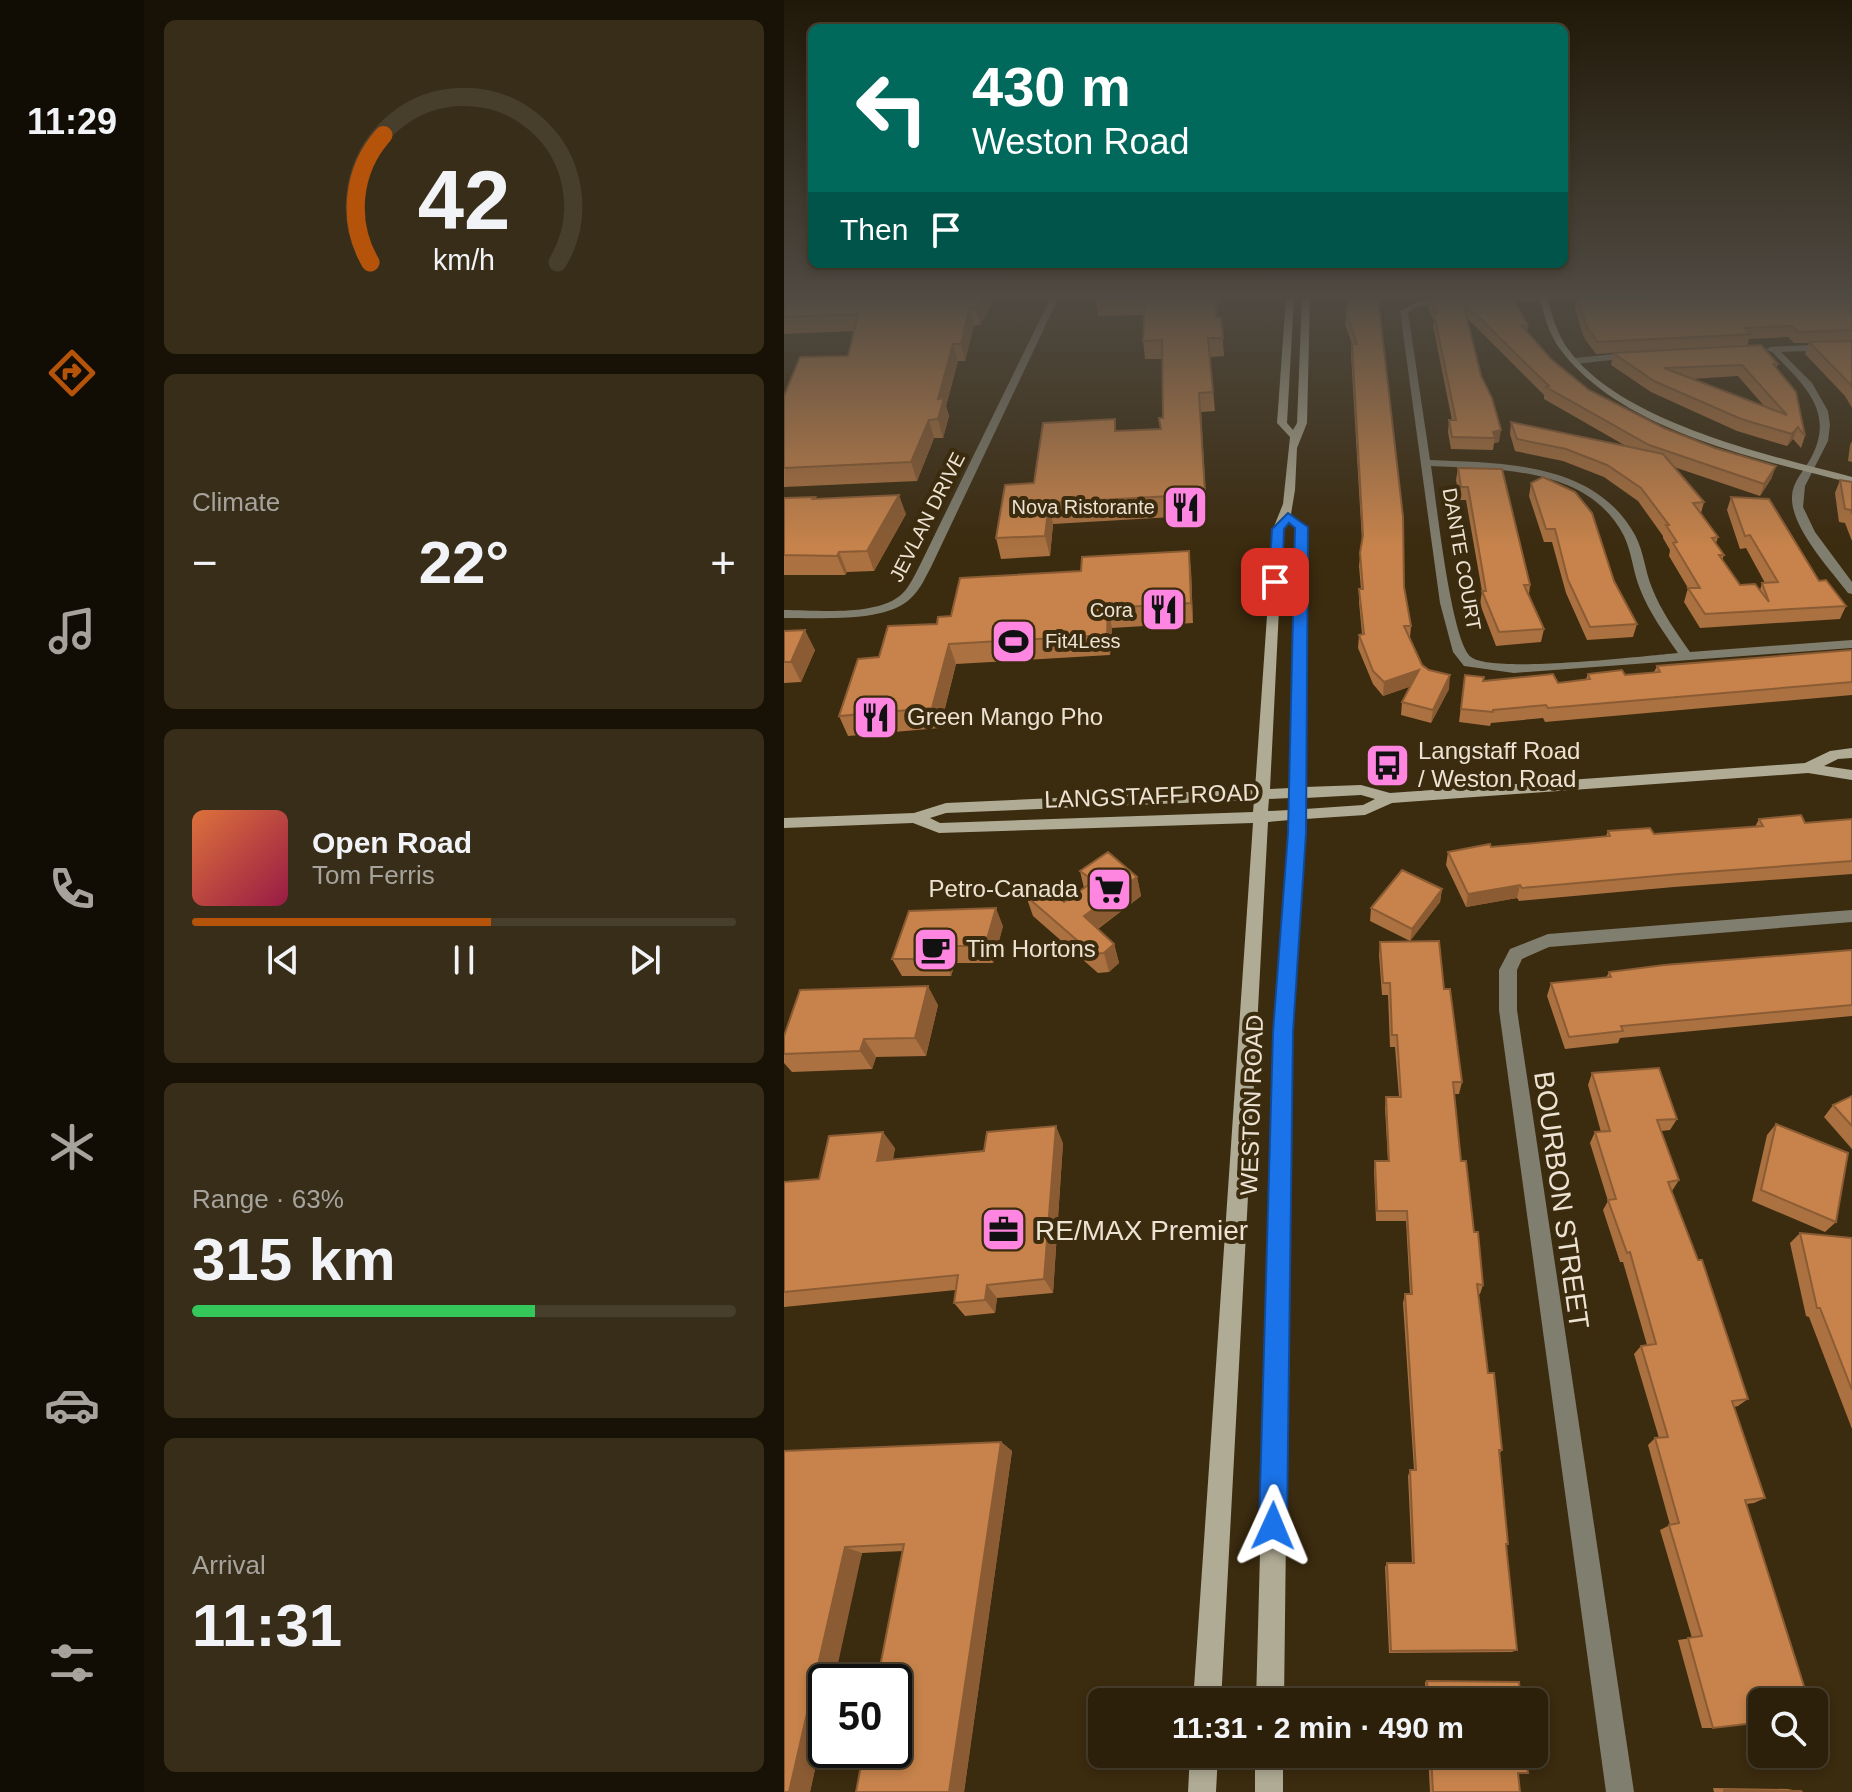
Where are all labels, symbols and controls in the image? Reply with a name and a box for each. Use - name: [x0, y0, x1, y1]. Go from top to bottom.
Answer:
- text: 430 m: [972, 55, 1131, 118]
- icon: left: [840, 56, 944, 160]
- text: 11:29: [27, 101, 117, 142]
- text: Weston Road: [972, 121, 1189, 162]
- text: 42: [418, 154, 510, 247]
- icon: arrive: [924, 208, 968, 252]
- text: Then: [840, 213, 908, 246]
- text: km/h: [433, 244, 495, 276]
- icon: directions: [44, 345, 100, 401]
- street label: JEVLAN DRIVE: [885, 449, 969, 585]
- restaurant icon: Nova Ristorante: [1162, 483, 1210, 531]
- street label: DANTE COURT: [1439, 486, 1485, 632]
- text: Climate: [192, 487, 280, 517]
- place label: Nova Ristorante: [1012, 496, 1155, 518]
- text: 22°: [419, 529, 509, 596]
- text: −: [192, 538, 218, 587]
- text: +: [710, 538, 736, 587]
- pin: [1241, 548, 1309, 616]
- icon: arrive: [1253, 560, 1297, 604]
- restaurant icon: Cora: [1140, 586, 1188, 634]
- place label: Cora: [1090, 599, 1134, 621]
- icon: music: [44, 603, 100, 659]
- sports icon: Fit4Less: [990, 617, 1038, 665]
- place label: Fit4Less: [1045, 630, 1121, 652]
- restaurant icon: Green Mango Pho: [852, 693, 900, 741]
- place label: Green Mango Pho: [907, 703, 1103, 730]
- place label: Langstaff Road / Weston Road: [1418, 737, 1580, 792]
- bus stop icon: Langstaff Road / Weston Road: [1363, 741, 1411, 789]
- street label: LANGSTAFF ROAD: [1044, 778, 1260, 813]
- text: Open Road: [312, 826, 472, 859]
- text: Tom Ferris: [312, 860, 435, 890]
- icon: phone: [44, 861, 100, 917]
- supermarket icon: Petro-Canada: [1085, 865, 1133, 913]
- place label: Petro-Canada: [929, 875, 1079, 902]
- cafe icon: Tim Hortons: [911, 925, 959, 973]
- place label: Tim Hortons: [966, 935, 1096, 962]
- icon: previous: [261, 938, 305, 982]
- icon: pause: [442, 938, 486, 982]
- icon: next: [623, 938, 667, 982]
- street label: WESTON ROAD: [1235, 1014, 1268, 1196]
- street label: BOURBON STREET: [1528, 1069, 1595, 1331]
- icon: climate: [44, 1119, 100, 1175]
- text: Range · 63%: [192, 1184, 344, 1214]
- office icon: RE/MAX Premier: [980, 1206, 1028, 1254]
- place label: RE/MAX Premier: [1035, 1215, 1248, 1246]
- text: 315 km: [192, 1226, 396, 1293]
- icon: car: [44, 1377, 100, 1433]
- position arrow: [1231, 1484, 1315, 1568]
- text: Arrival: [192, 1550, 266, 1580]
- text: 11:31: [192, 1592, 342, 1659]
- icon: filters: [44, 1635, 100, 1691]
- speed limit sign: 50: [808, 1664, 912, 1768]
- map controls: [1748, 1688, 1828, 1768]
- button: search: [1748, 1688, 1828, 1768]
- text: 11:31 · 2 min · 490 m: [1172, 1711, 1464, 1744]

